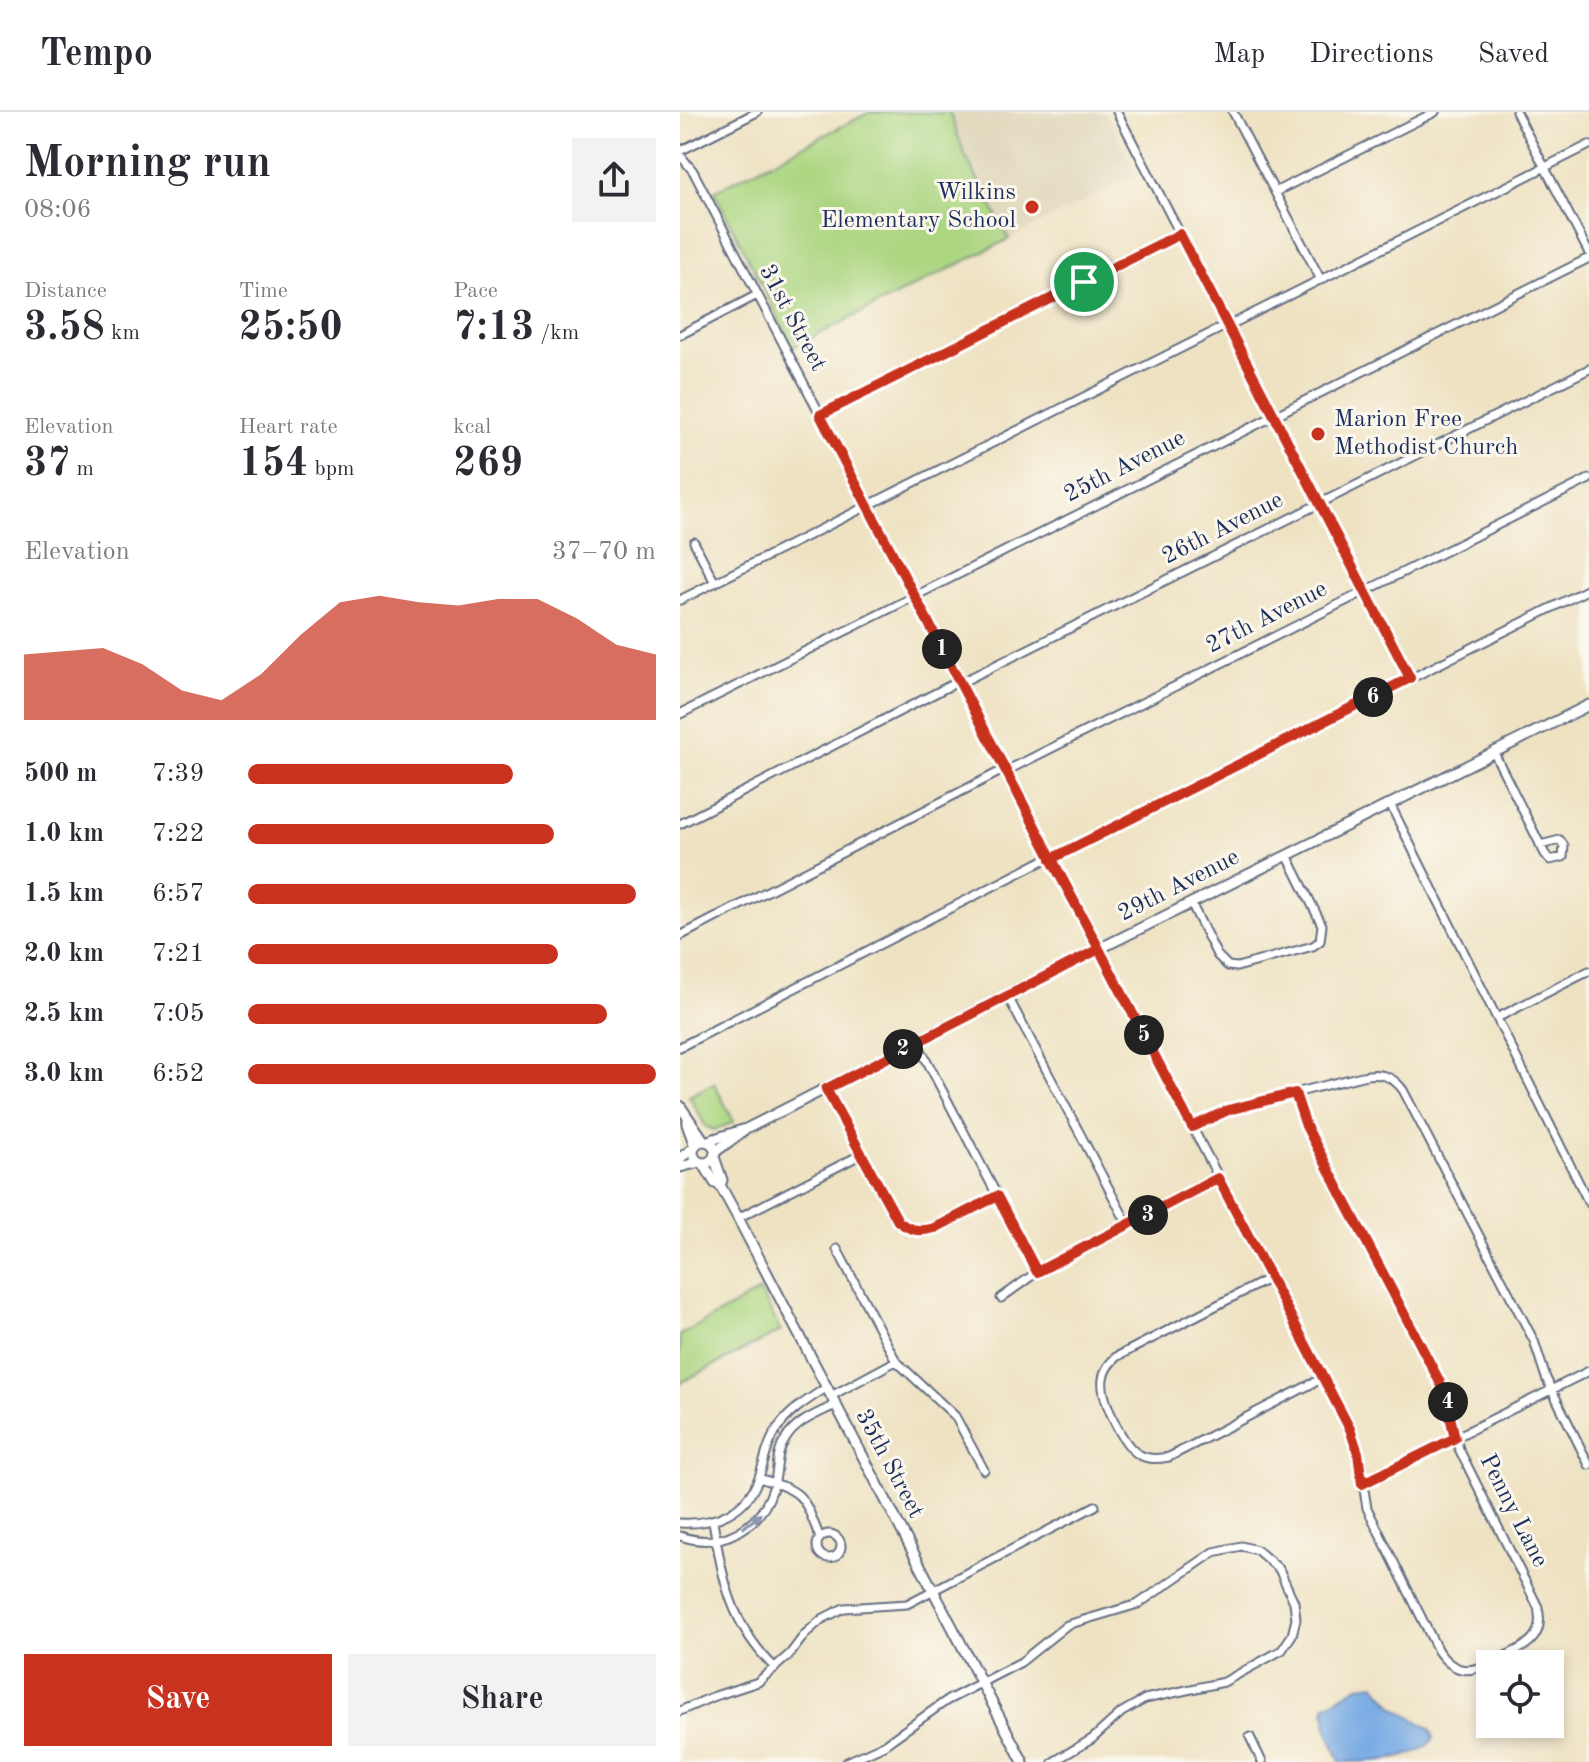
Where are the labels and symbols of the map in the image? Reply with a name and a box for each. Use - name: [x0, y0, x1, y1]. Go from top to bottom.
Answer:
- place label: Wilkins Elementary School: [821, 181, 1016, 233]
- marker: Wilkins Elementary School: [1023, 198, 1041, 216]
- pin: [1050, 248, 1118, 316]
- street label: 31st Street: [754, 261, 830, 375]
- place label: Marion Free Methodist Church: [1334, 408, 1518, 460]
- marker: Marion Free Methodist Church: [1309, 425, 1327, 443]
- street label: 25th Avenue: [1061, 426, 1189, 508]
- street label: 26th Avenue: [1159, 488, 1287, 570]
- street label: 27th Avenue: [1203, 577, 1331, 659]
- pin: 1: [922, 629, 962, 669]
- pin: 6: [1353, 677, 1393, 717]
- street label: 29th Avenue: [1115, 845, 1243, 927]
- pin: 5: [1124, 1015, 1164, 1055]
- pin: 2: [883, 1029, 923, 1069]
- pin: 3: [1128, 1195, 1168, 1235]
- pin: 4: [1428, 1382, 1468, 1422]
- street label: 35th Street: [850, 1406, 928, 1522]
- street label: Penny Lane: [1474, 1451, 1552, 1571]
- one-way arrow: [742, 1513, 762, 1530]

